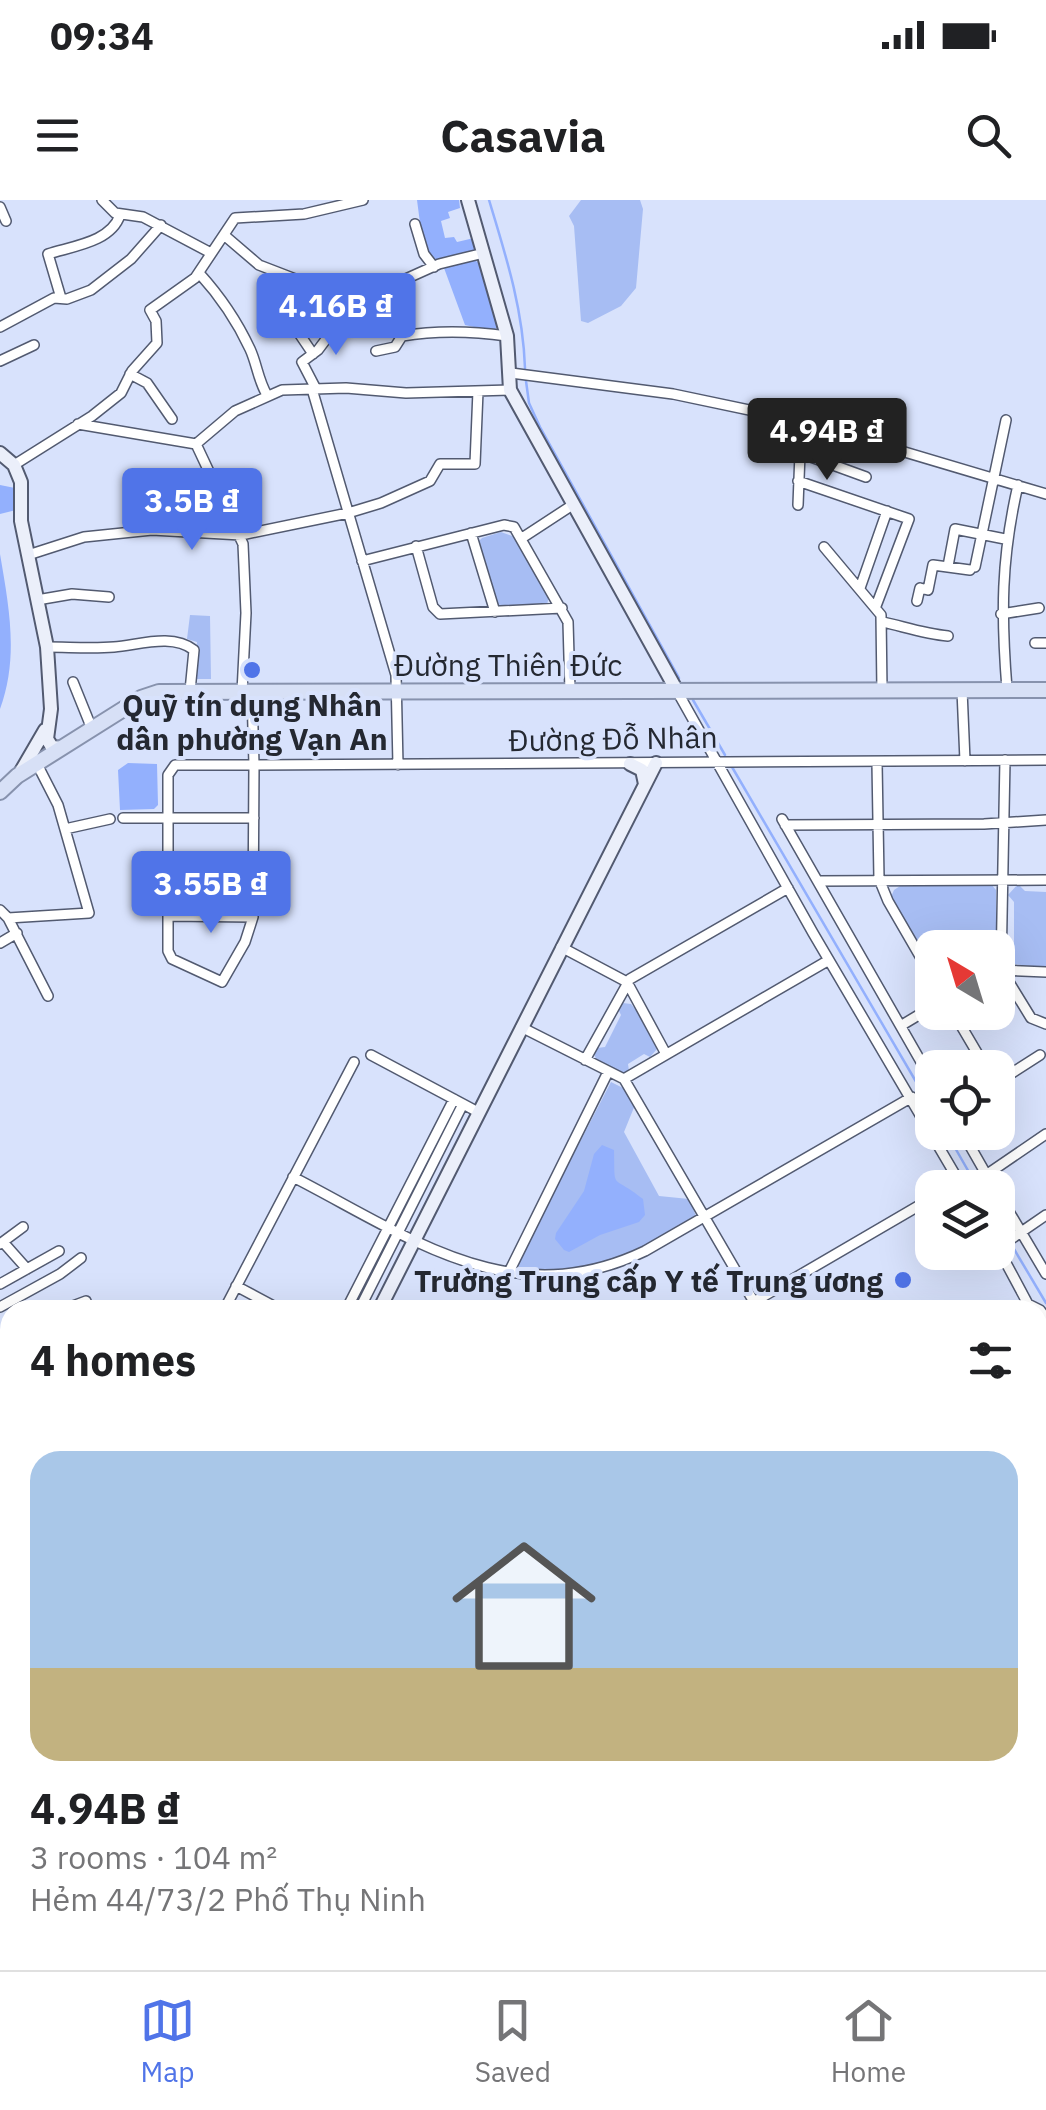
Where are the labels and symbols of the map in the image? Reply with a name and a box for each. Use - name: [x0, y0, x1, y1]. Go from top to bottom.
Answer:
- pin: 4.16B ₫: [244, 273, 428, 358]
- pin: 4.94B ₫: [735, 398, 919, 483]
- pin: 3.5B ₫: [111, 468, 273, 553]
- street label: Đường Thiên Đức: [394, 645, 622, 684]
- marker: Quỹ tín dụng Nhân dân phường Vạn An: [241, 659, 263, 681]
- place label: Quỹ tín dụng Nhân dân phường Vạn An: [116, 685, 388, 758]
- street label: Đường Đỗ Nhân: [508, 717, 718, 759]
- pin: 3.55B ₫: [119, 851, 303, 936]
- north arrow: [915, 930, 1015, 1030]
- place label: Trường Trung cấp Y tế Trung ương: [414, 1261, 883, 1300]
- marker: Trường Trung cấp Y tế Trung ương: [892, 1269, 914, 1291]

